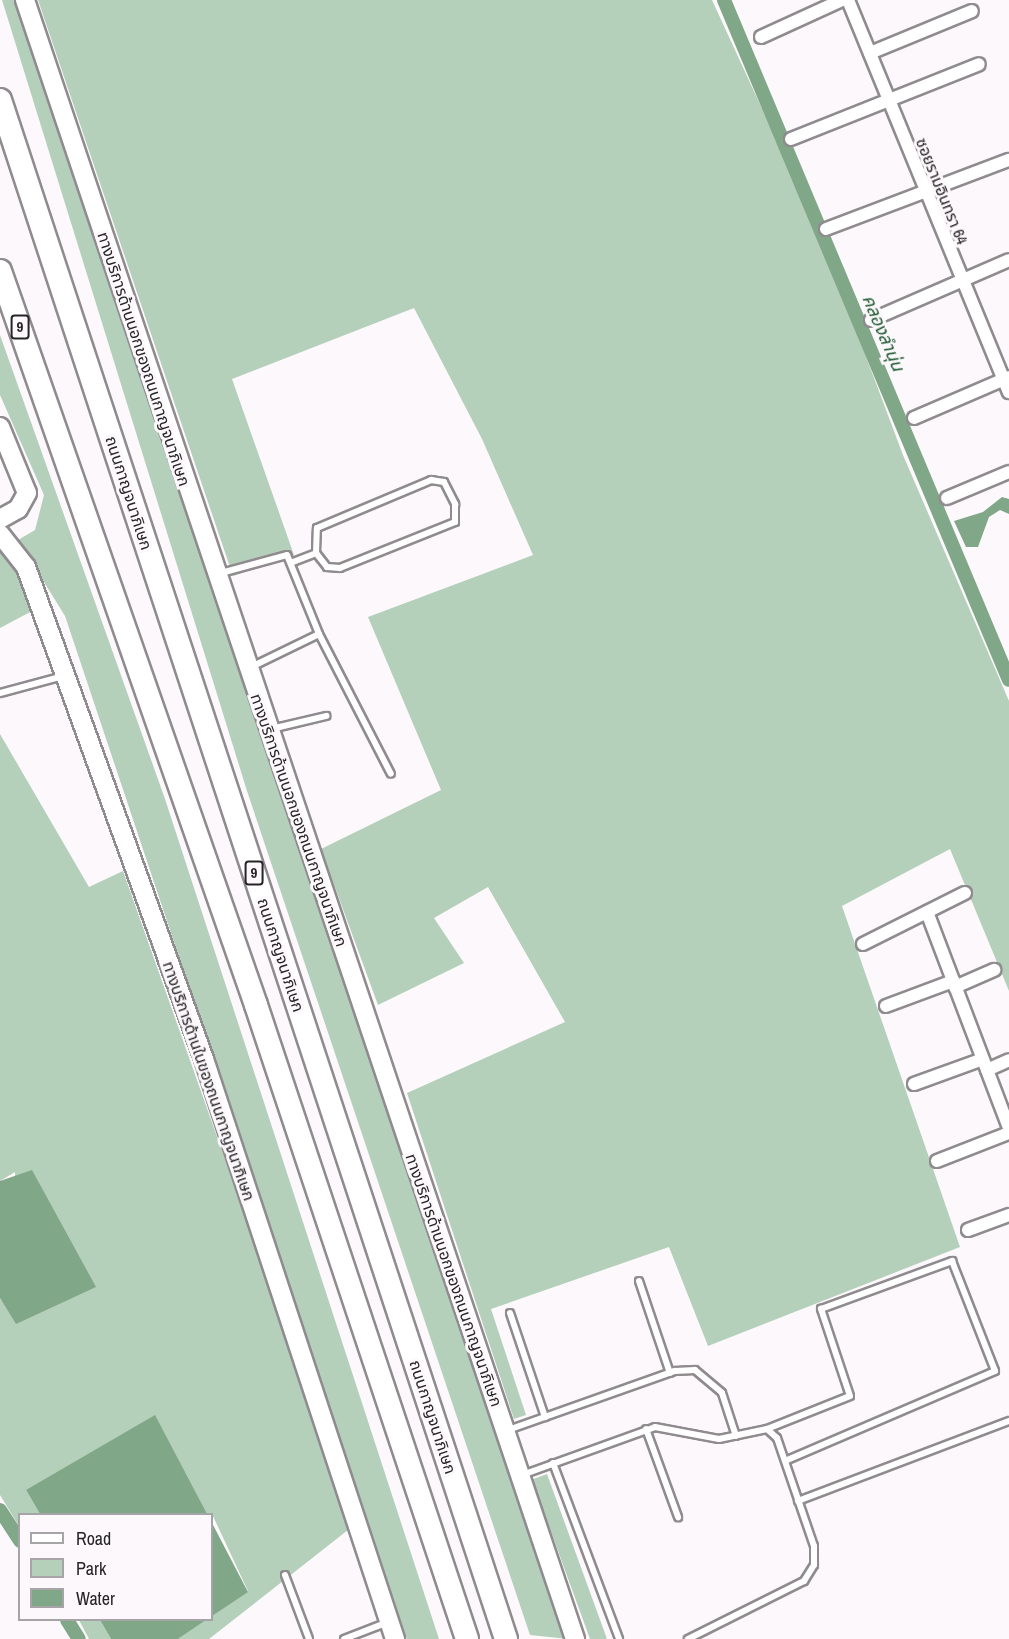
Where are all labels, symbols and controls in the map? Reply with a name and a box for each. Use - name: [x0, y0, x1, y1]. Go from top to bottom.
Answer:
- street label: ซอยรามอินทรา 64: [912, 135, 972, 247]
- street label: ทางบริการด้านนอกของถนนกาญจนาภิเษก: [94, 229, 194, 489]
- water label: คลองลำนุ่น: [857, 292, 909, 374]
- road number: 9: [10, 315, 31, 339]
- street label: ถนนกาญจนาภิเษก: [102, 434, 156, 552]
- street label: ทางบริการด้านนอกของถนนกาญจนาภิเษก: [247, 691, 351, 949]
- road number: 9: [244, 861, 264, 885]
- street label: ถนนกาญจนาภิเษก: [254, 896, 308, 1014]
- street label: ทางบริการด้านในของถนนกาญจนาภิเษก: [159, 959, 259, 1203]
- street label: ทางบริการด้านนอกของถนนกาญจนาภิเษก: [402, 1151, 506, 1409]
- street label: ถนนกาญจนาภิเษก: [406, 1358, 460, 1476]
- legend: [18, 1513, 213, 1621]
- text: Road: [76, 1526, 111, 1551]
- text: Park: [76, 1556, 106, 1581]
- text: Water: [76, 1586, 115, 1611]

